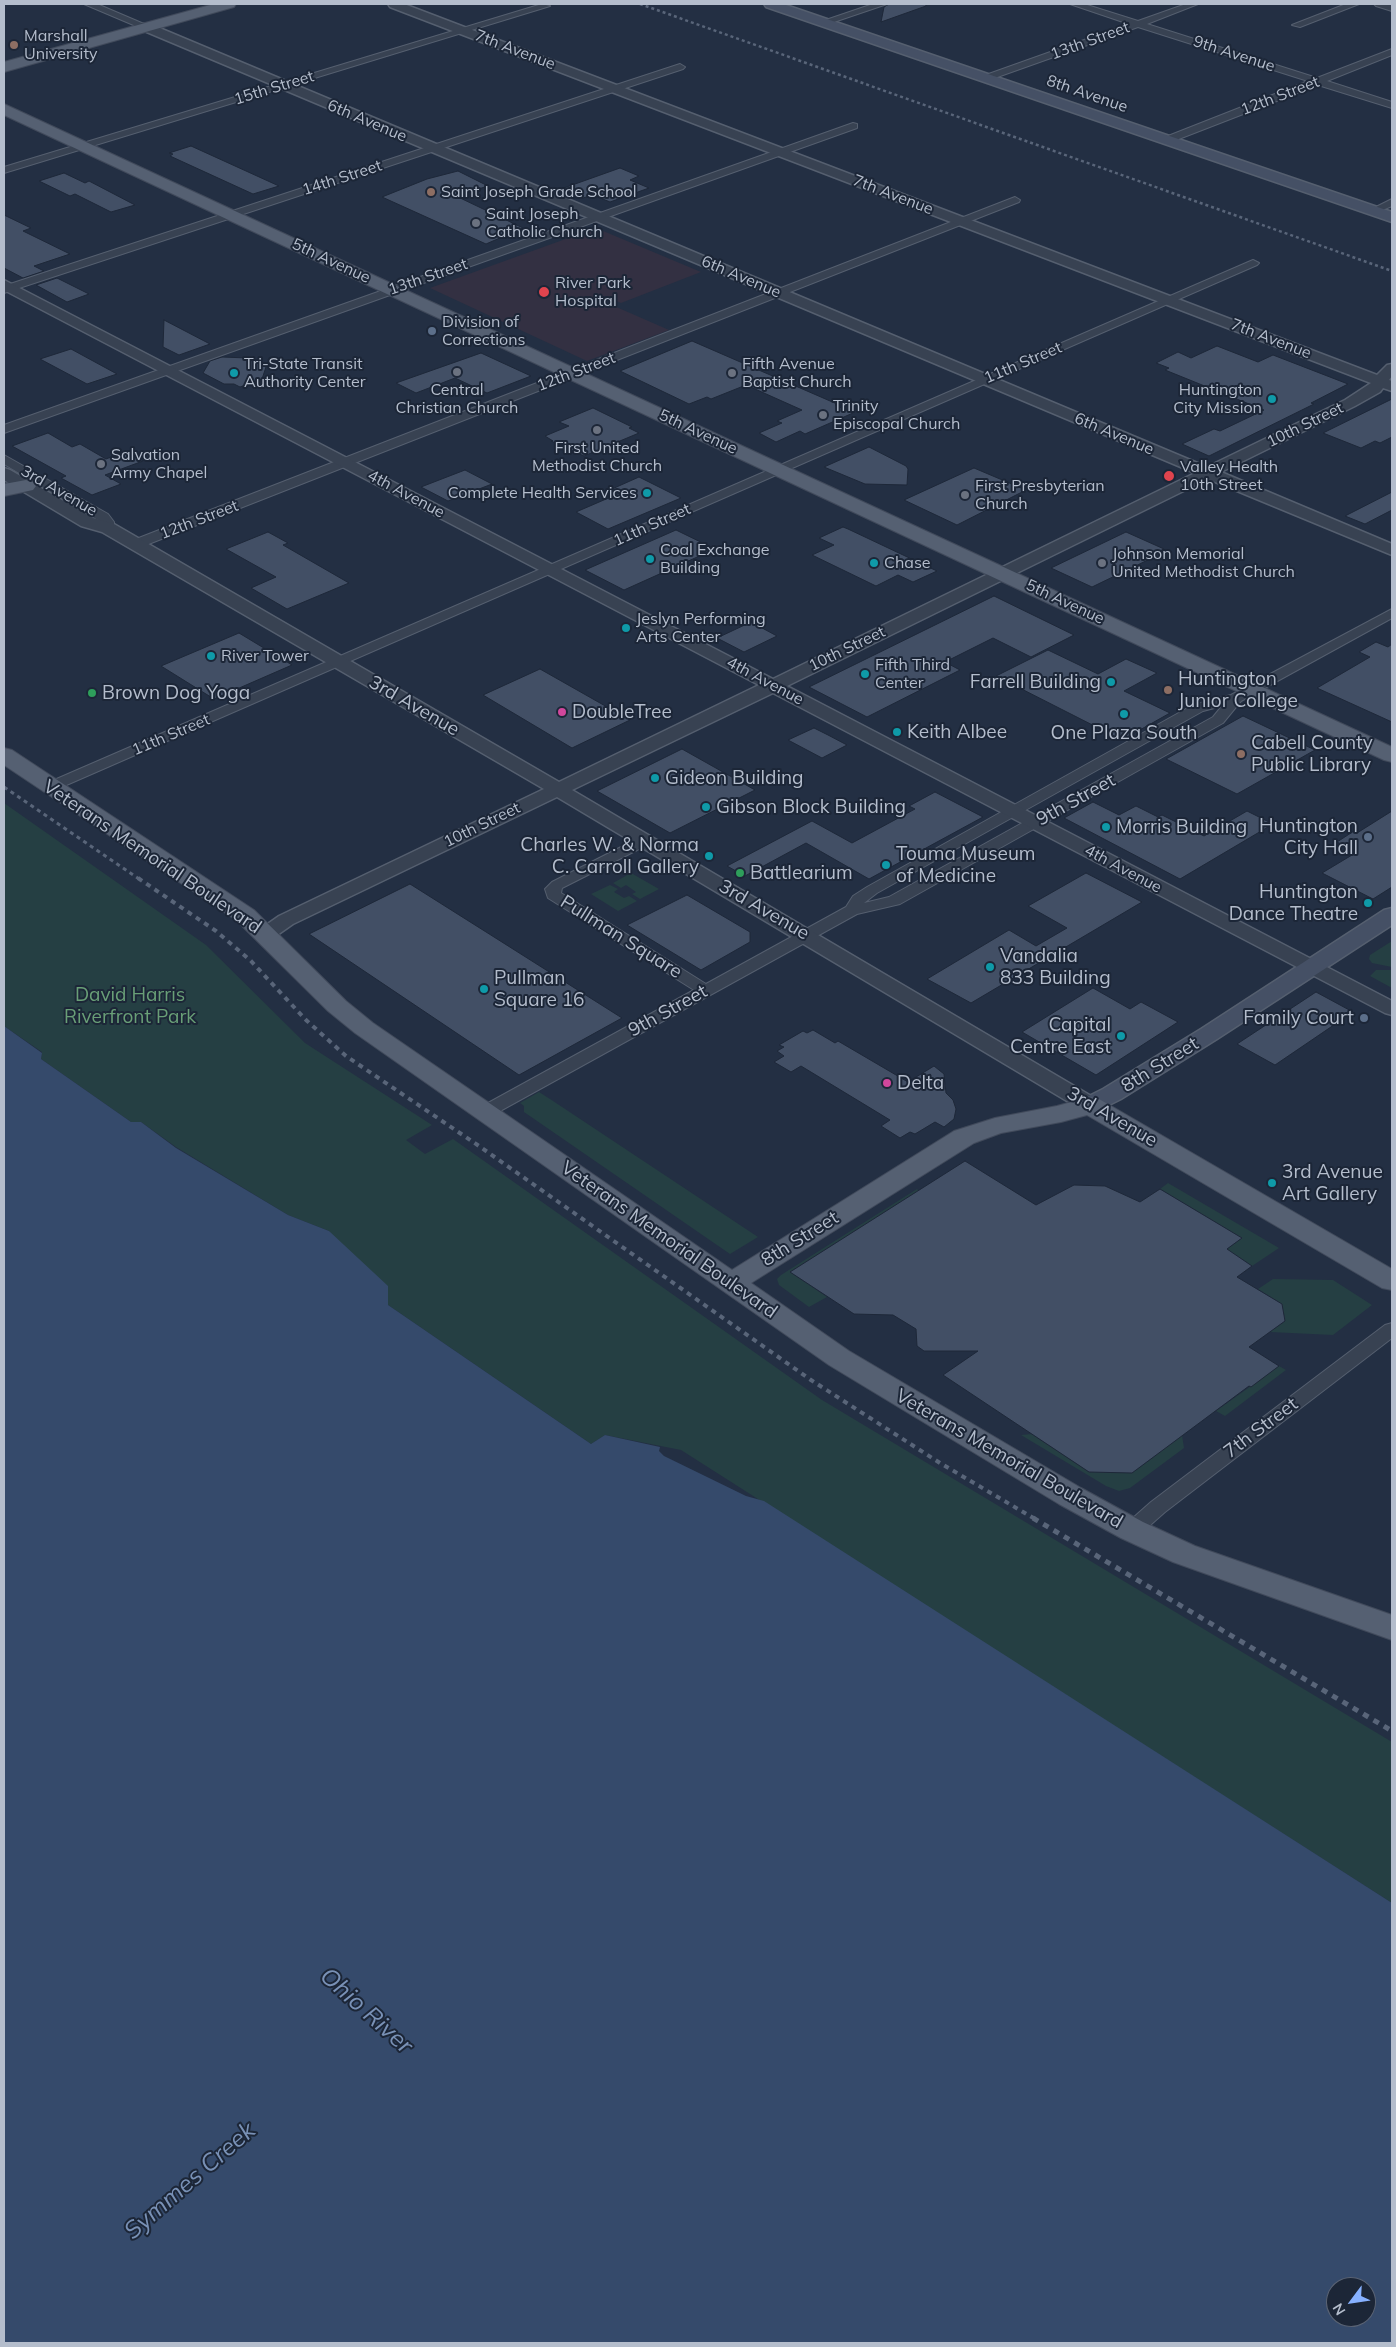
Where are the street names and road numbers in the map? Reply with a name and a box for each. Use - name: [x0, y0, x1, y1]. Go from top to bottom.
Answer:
- street label: 13th Street: [1048, 18, 1132, 64]
- street label: 7th Avenue: [472, 26, 558, 74]
- street label: 9th Avenue: [1191, 32, 1277, 76]
- street label: 15th Street: [232, 67, 316, 109]
- street label: 8th Avenue: [1044, 71, 1130, 117]
- street label: 12th Street: [1238, 72, 1322, 120]
- street label: 6th Avenue: [324, 96, 410, 146]
- street label: 14th Street: [300, 156, 384, 200]
- street label: 7th Avenue: [850, 171, 936, 219]
- street label: 5th Avenue: [289, 234, 373, 288]
- street label: 6th Avenue: [698, 252, 784, 302]
- street label: 13th Street: [386, 254, 470, 300]
- street label: 7th Avenue: [1228, 315, 1314, 363]
- street label: 11th Street: [981, 338, 1065, 388]
- street label: 12th Street: [534, 348, 618, 396]
- street label: 10th Street: [1264, 398, 1346, 452]
- street label: 5th Avenue: [656, 405, 740, 459]
- street label: 6th Avenue: [1071, 409, 1157, 459]
- street label: 3rd Avenue: [17, 461, 101, 521]
- street label: 4th Avenue: [364, 466, 448, 522]
- street label: 12th Street: [157, 496, 241, 544]
- street label: 11th Street: [610, 499, 694, 551]
- street label: 5th Avenue: [1023, 575, 1107, 629]
- street label: 10th Street: [806, 622, 888, 676]
- street label: 4th Avenue: [723, 653, 807, 709]
- street label: 3rd Avenue: [365, 671, 463, 741]
- street label: 11th Street: [129, 710, 213, 760]
- street label: 9th Street: [1033, 769, 1119, 831]
- street label: Veterans Memorial Boulevard: [38, 775, 266, 939]
- street label: 10th Street: [441, 798, 523, 852]
- street label: 4th Avenue: [1081, 841, 1165, 897]
- street label: 3rd Avenue: [715, 875, 813, 945]
- street label: Pullman Square: [556, 890, 686, 984]
- street label: 9th Street: [625, 980, 711, 1042]
- street label: 8th Street: [1117, 1032, 1203, 1098]
- street label: 3rd Avenue: [1063, 1082, 1161, 1152]
- street label: Veterans Memorial Boulevard: [557, 1157, 781, 1323]
- street label: 8th Street: [757, 1206, 843, 1272]
- street label: Veterans Memorial Boulevard: [891, 1385, 1127, 1533]
- street label: 7th Street: [1220, 1393, 1302, 1463]

